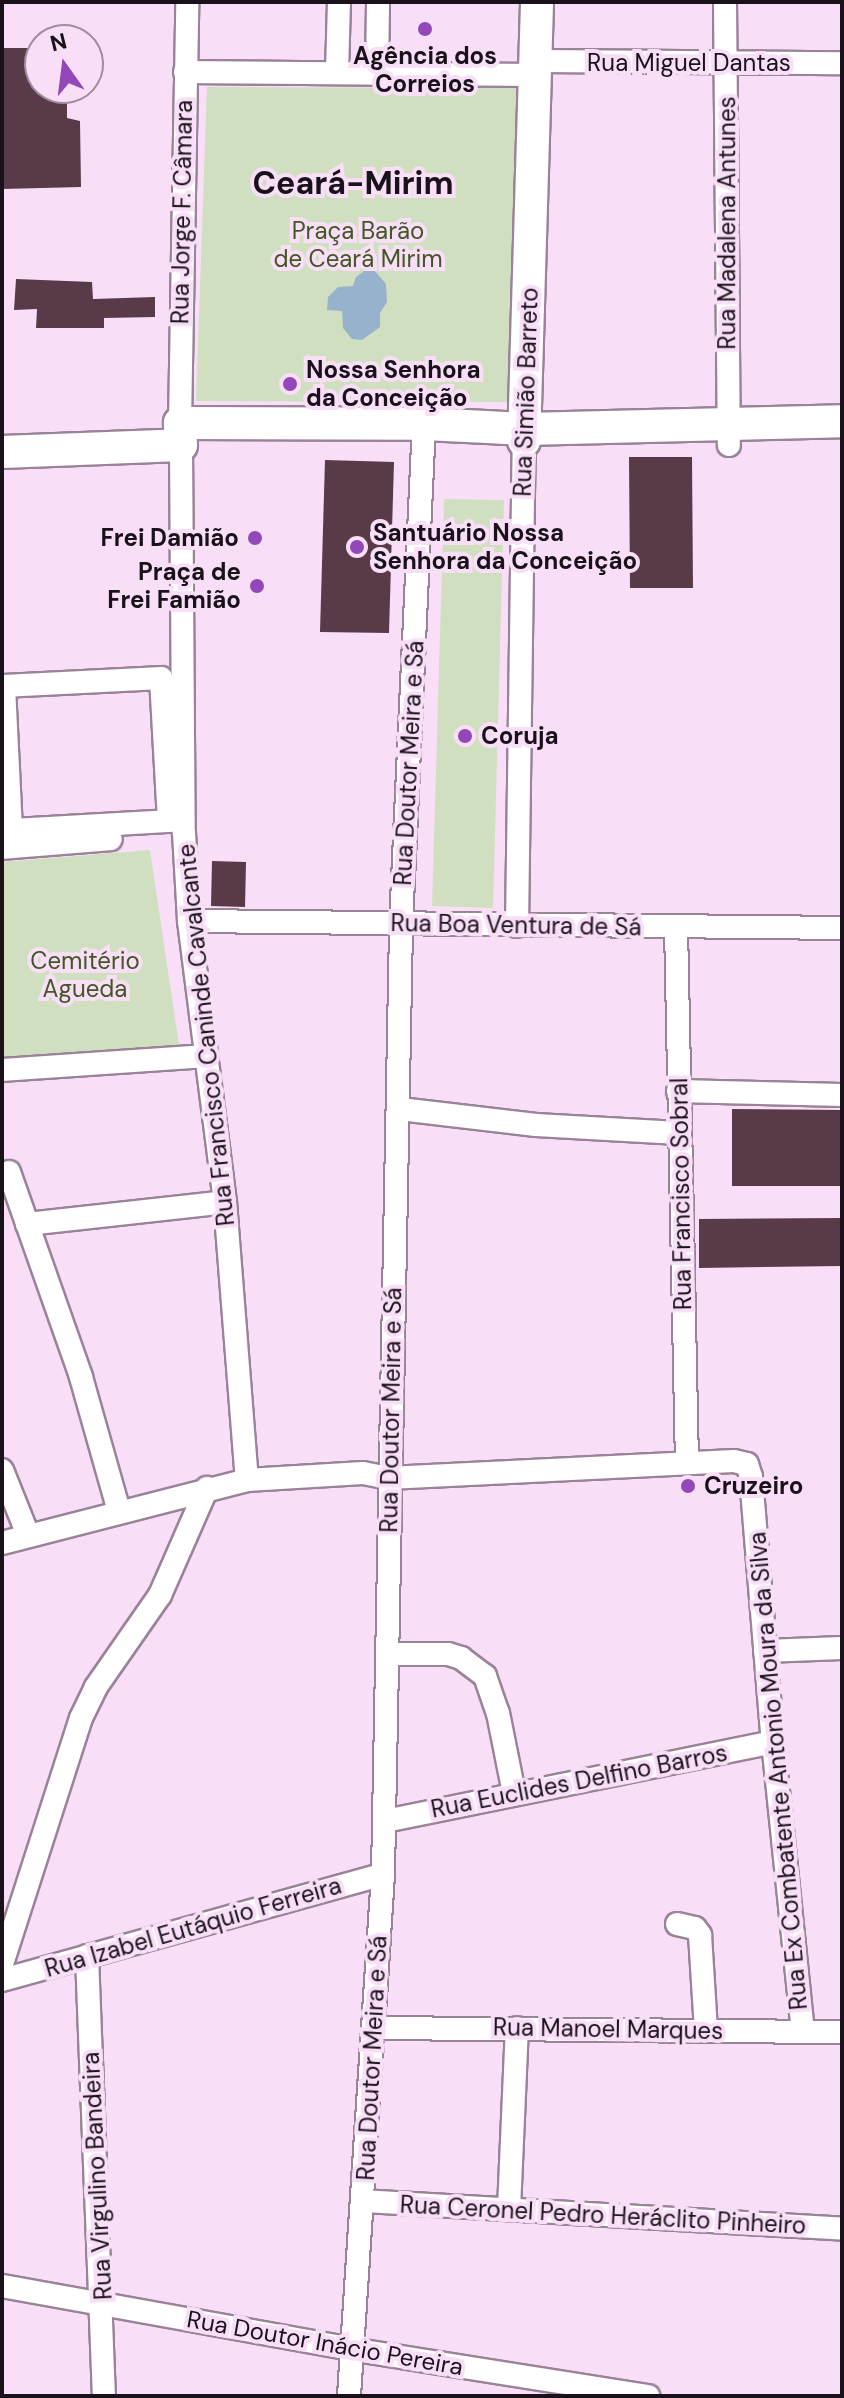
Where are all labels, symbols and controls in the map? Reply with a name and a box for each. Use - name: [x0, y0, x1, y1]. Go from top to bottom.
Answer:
- marker: Agência dos Correios: [416, 20, 434, 38]
- north arrow: [24, 24, 104, 104]
- text: N: [47, 26, 70, 58]
- place label: Agência dos Correios: [353, 42, 497, 98]
- street label: Rua Miguel Dantas: [587, 49, 791, 77]
- street label: Rua Madalena Antunes: [713, 96, 741, 350]
- street label: Rua Jorge F. Câmara: [166, 100, 198, 324]
- district label: Ceará-Mirim: [253, 164, 453, 202]
- park label: Praça Barão de Ceará Mirim: [273, 217, 443, 273]
- street label: Rua Simião Barreto: [508, 287, 544, 497]
- place label: Nossa Senhora da Conceição: [306, 356, 480, 412]
- marker: Nossa Senhora da Conceição: [281, 375, 299, 393]
- place label: Santuário Nossa Senhora da Conceição: [373, 519, 637, 575]
- place label: Frei Damião: [100, 524, 239, 552]
- marker: Frei Damião: [246, 529, 264, 547]
- marker: Santuário Nossa Senhora da Conceição: [348, 538, 366, 556]
- place label: Praça de Frei Famião: [107, 558, 241, 614]
- marker: Praça de Frei Famião: [248, 577, 266, 595]
- street label: Rua Doutor Meira e Sá: [388, 640, 430, 886]
- place label: Coruja: [481, 722, 559, 750]
- marker: Coruja: [456, 727, 474, 745]
- street label: Rua Francisco Caninde Cavalcante: [172, 843, 240, 1227]
- street label: Rua Boa Ventura de Sá: [390, 908, 642, 942]
- park label: Cemitério Agueda: [30, 947, 140, 1003]
- street label: Rua Francisco Sobral: [665, 1078, 697, 1310]
- street label: Rua Doutor Meira e Sá: [374, 1287, 408, 1533]
- place label: Cruzeiro: [704, 1472, 803, 1500]
- marker: Cruzeiro: [679, 1477, 697, 1495]
- street label: Rua Ex Combatente Antonio Moura da Silva: [743, 1531, 813, 2011]
- street label: Rua Euclides Delfino Barros: [428, 1738, 730, 1824]
- street label: Rua Izabel Eutáquio Ferreira: [41, 1871, 345, 1983]
- street label: Rua Doutor Meira e Sá: [351, 1935, 393, 2181]
- street label: Rua Manoel Marques: [493, 2013, 723, 2045]
- street label: Rua Virgulino Bandeira: [76, 2051, 118, 2301]
- street label: Rua Ceronel Pedro Heráclito Pinheiro: [399, 2190, 807, 2240]
- street label: Rua Doutor Inácio Pereira: [185, 2305, 465, 2381]

